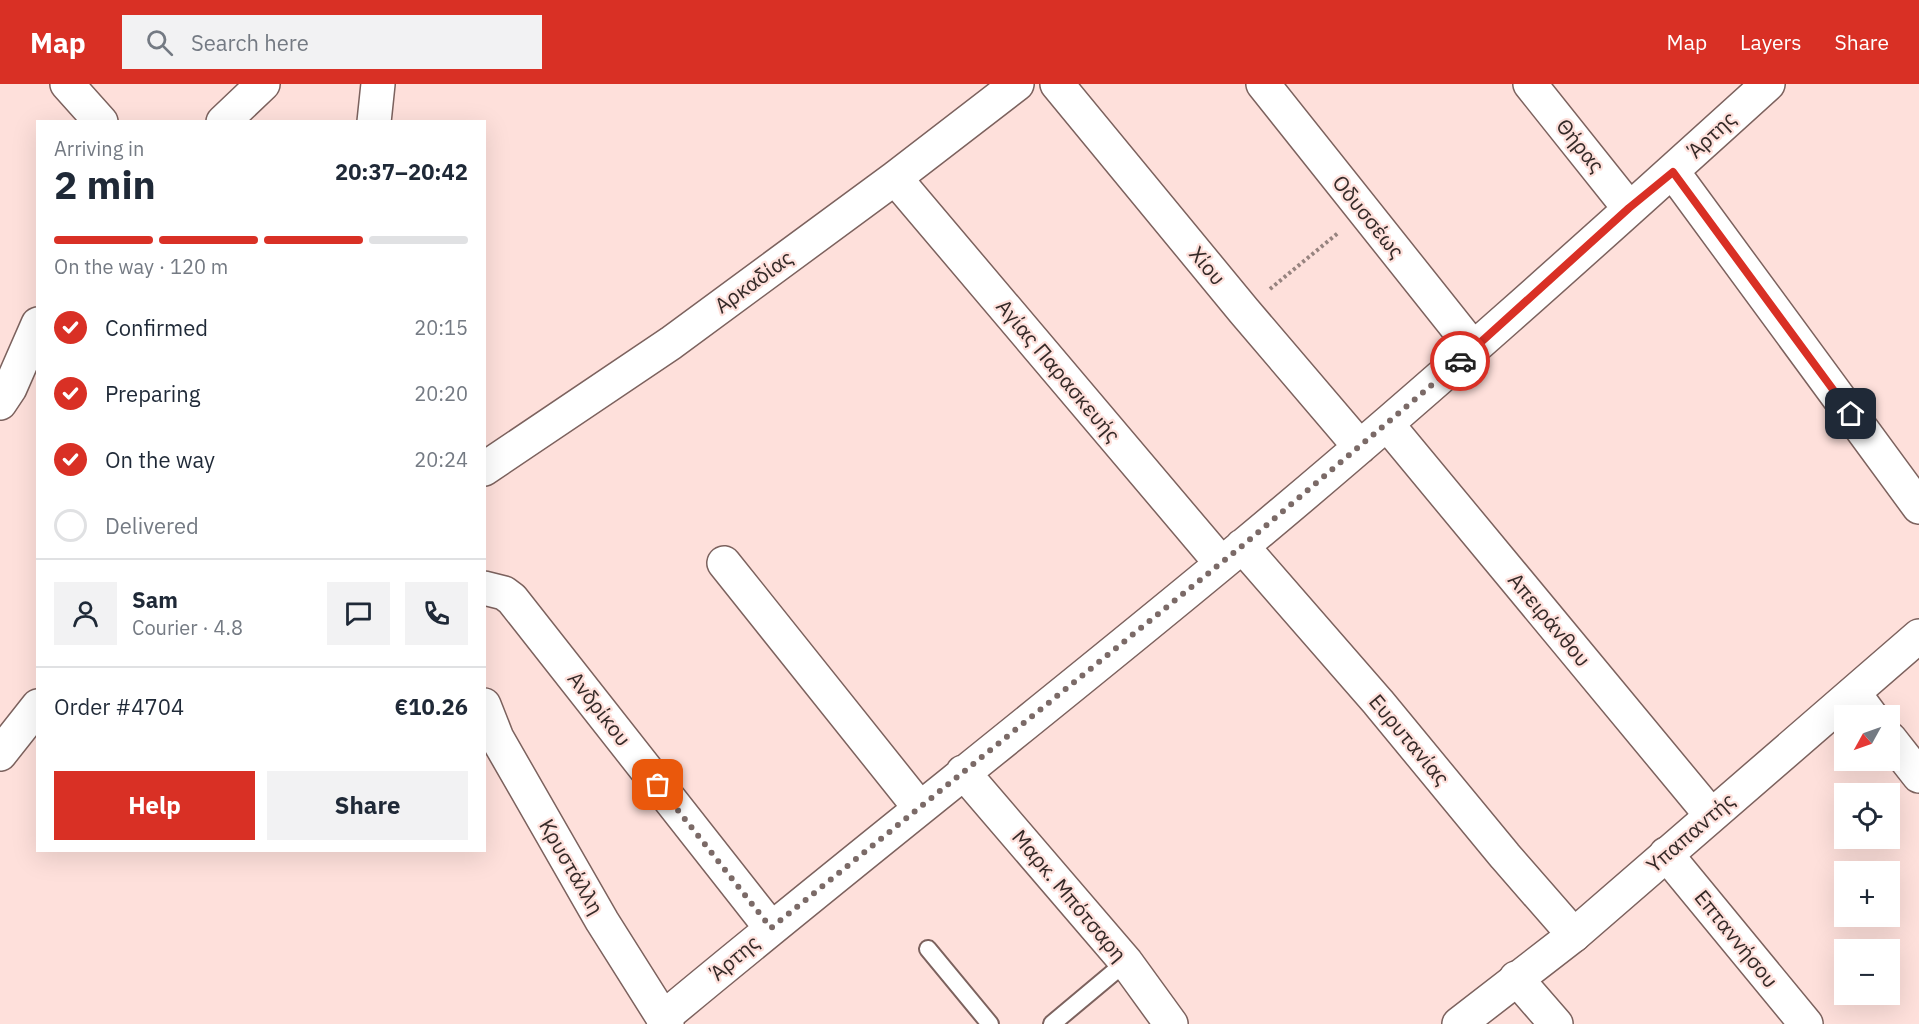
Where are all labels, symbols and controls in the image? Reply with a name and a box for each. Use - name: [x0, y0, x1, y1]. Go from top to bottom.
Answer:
- search box: [122, 15, 542, 69]
- text: Map: [30, 24, 86, 61]
- icon: search: [143, 26, 176, 59]
- text: Search here: [191, 28, 309, 57]
- text: Map: [1667, 28, 1707, 56]
- text: Layers: [1740, 28, 1802, 56]
- text: Share: [1835, 28, 1889, 56]
- street label: Άρτης: [1681, 105, 1742, 164]
- street label: Θήρας: [1550, 112, 1611, 178]
- text: Arriving in: [54, 135, 144, 162]
- text: 20:37–20:42: [335, 157, 468, 186]
- text: 2 min: [54, 159, 156, 210]
- street label: Οδυσσέως: [1327, 169, 1411, 264]
- street label: Χίου: [1183, 240, 1232, 291]
- street label: Αρκαδίας: [709, 243, 798, 319]
- text: On the way · 120 m: [54, 253, 228, 280]
- street label: Αγίας Παρασκευής: [990, 293, 1127, 448]
- icon: check: [54, 311, 87, 344]
- text: Confirmed: [105, 313, 208, 342]
- text: 20:15: [414, 314, 468, 341]
- courier: [1430, 331, 1490, 391]
- icon: car: [1444, 345, 1477, 378]
- icon: check: [54, 377, 87, 410]
- text: Preparing: [105, 379, 200, 408]
- text: 20:20: [414, 380, 468, 407]
- pin: [1825, 388, 1876, 439]
- icon: home: [1834, 397, 1867, 430]
- icon: check: [54, 443, 87, 476]
- text: On the way: [105, 445, 215, 474]
- text: 20:24: [414, 446, 468, 473]
- text: Delivered: [105, 511, 199, 540]
- street label: Απειράνθου: [1502, 566, 1597, 672]
- button: person: [54, 582, 117, 645]
- button: chat: [327, 582, 390, 645]
- button: phone: [405, 582, 468, 645]
- text: Sam: [132, 585, 178, 614]
- text: Courier · 4.8: [132, 614, 243, 641]
- street label: Ανδρίκου: [562, 665, 638, 752]
- street label: Ευρυτανίας: [1363, 688, 1456, 791]
- text: Order #4704: [54, 692, 184, 721]
- text: €10.26: [395, 692, 468, 721]
- north arrow: [1834, 705, 1900, 771]
- map controls: [1834, 705, 1900, 1005]
- pin: [632, 759, 683, 810]
- icon: bag: [641, 768, 674, 801]
- button: Help: [54, 771, 255, 840]
- button: Share: [267, 771, 468, 840]
- button: locate: [1834, 783, 1900, 849]
- street label: Υπαπαντής: [1640, 786, 1741, 878]
- street label: Κρυστάλλη: [533, 814, 610, 919]
- street label: Μαρκ. Μπότσαρη: [1006, 823, 1133, 967]
- button: +: [1834, 861, 1900, 927]
- street label: Επταννήσου: [1689, 884, 1785, 993]
- street label: Άρτης: [704, 928, 765, 986]
- button: −: [1834, 939, 1900, 1005]

